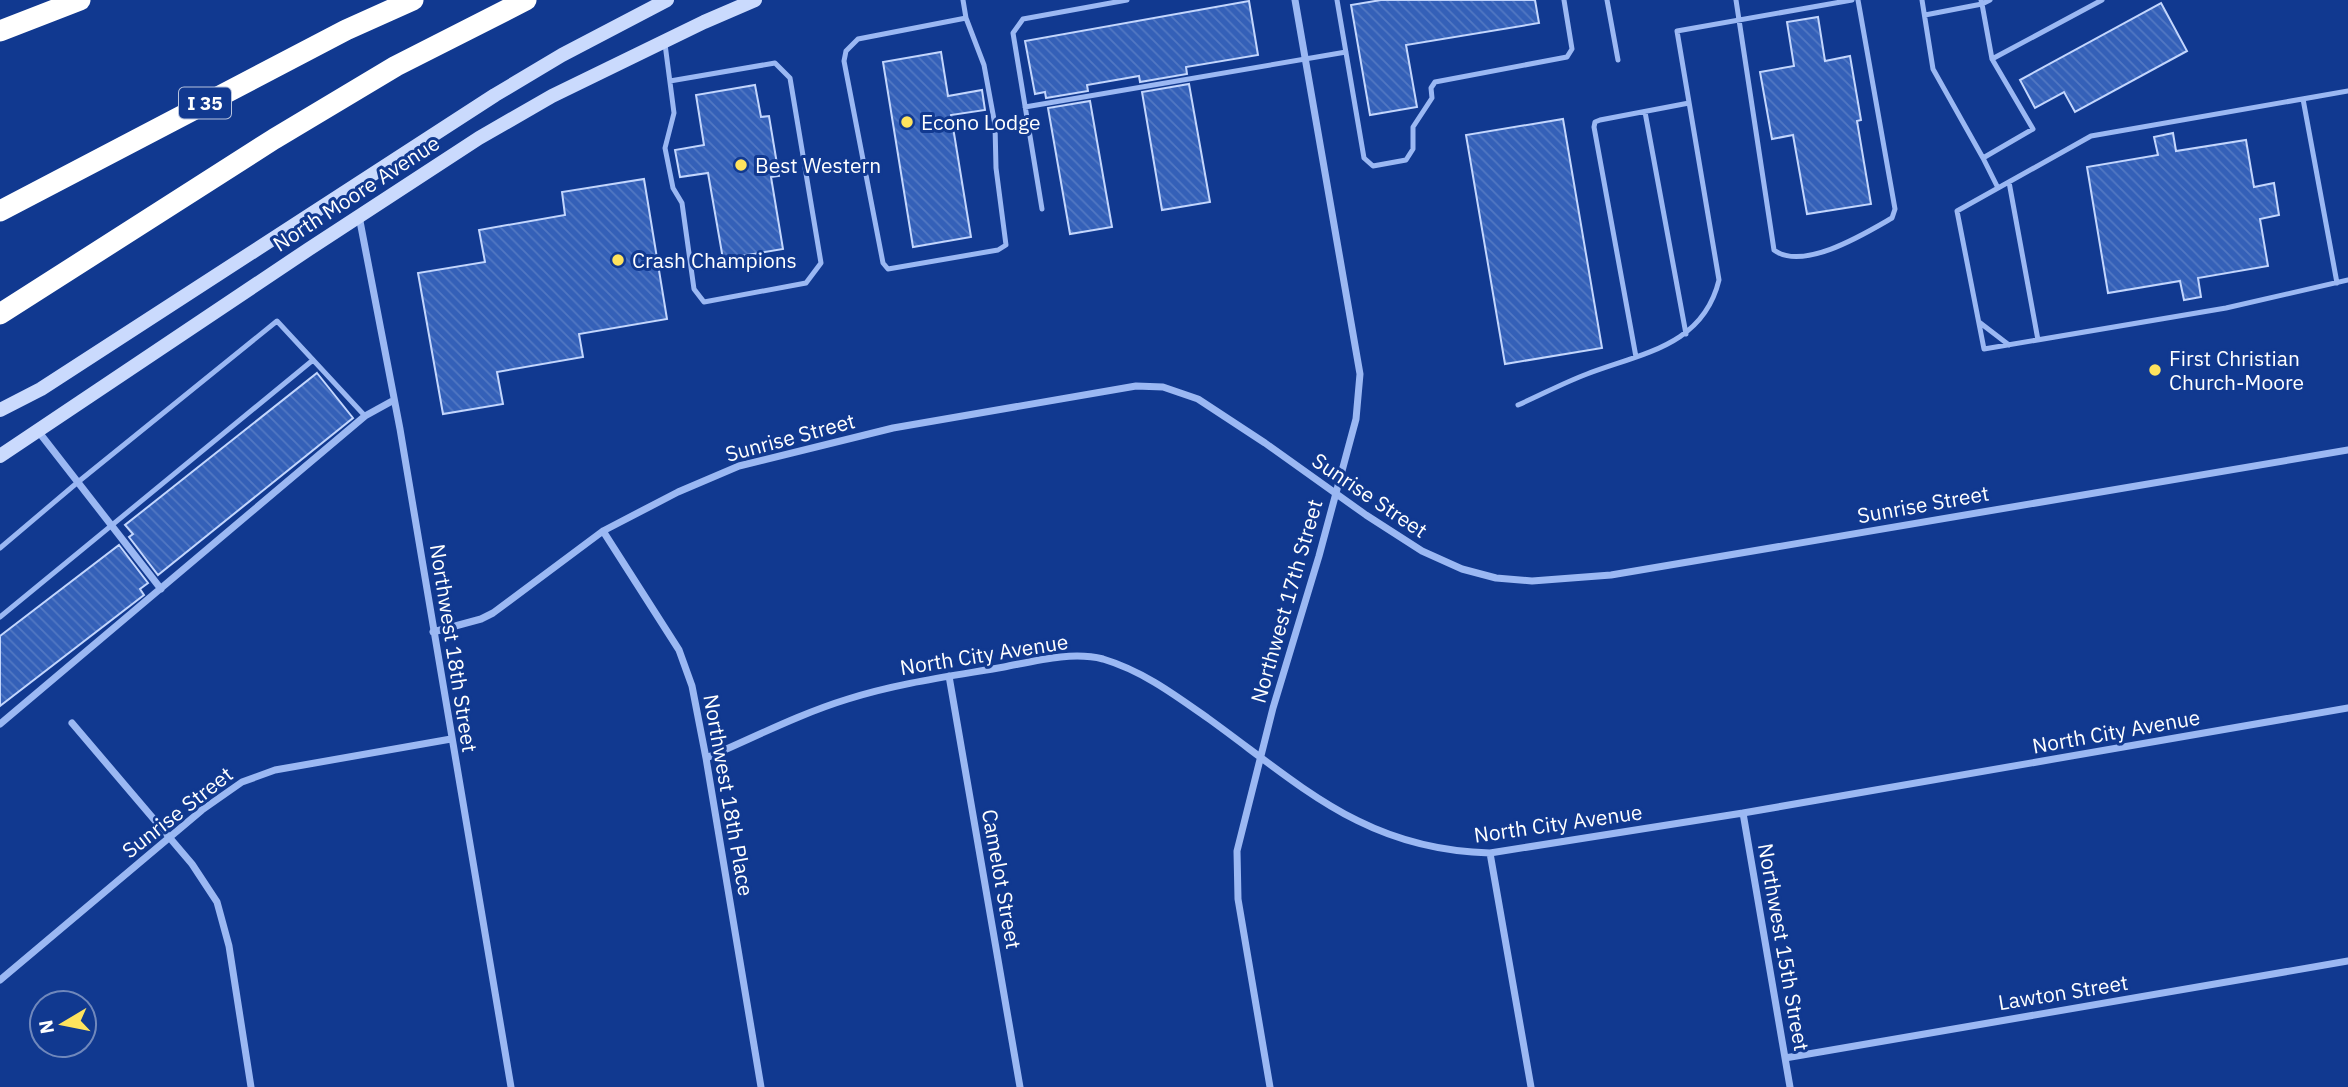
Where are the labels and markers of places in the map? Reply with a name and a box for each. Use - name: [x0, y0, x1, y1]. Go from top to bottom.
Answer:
- place label: Econo Lodge: [921, 108, 1041, 136]
- marker: Econo Lodge: [899, 114, 915, 130]
- place label: Best Western: [755, 151, 881, 179]
- marker: Best Western: [733, 157, 749, 173]
- place label: Crash Champions: [632, 246, 797, 274]
- marker: Crash Champions: [610, 252, 626, 268]
- place label: First Christian Church-Moore: [2169, 344, 2304, 396]
- marker: First Christian Church-Moore: [2147, 362, 2163, 378]

